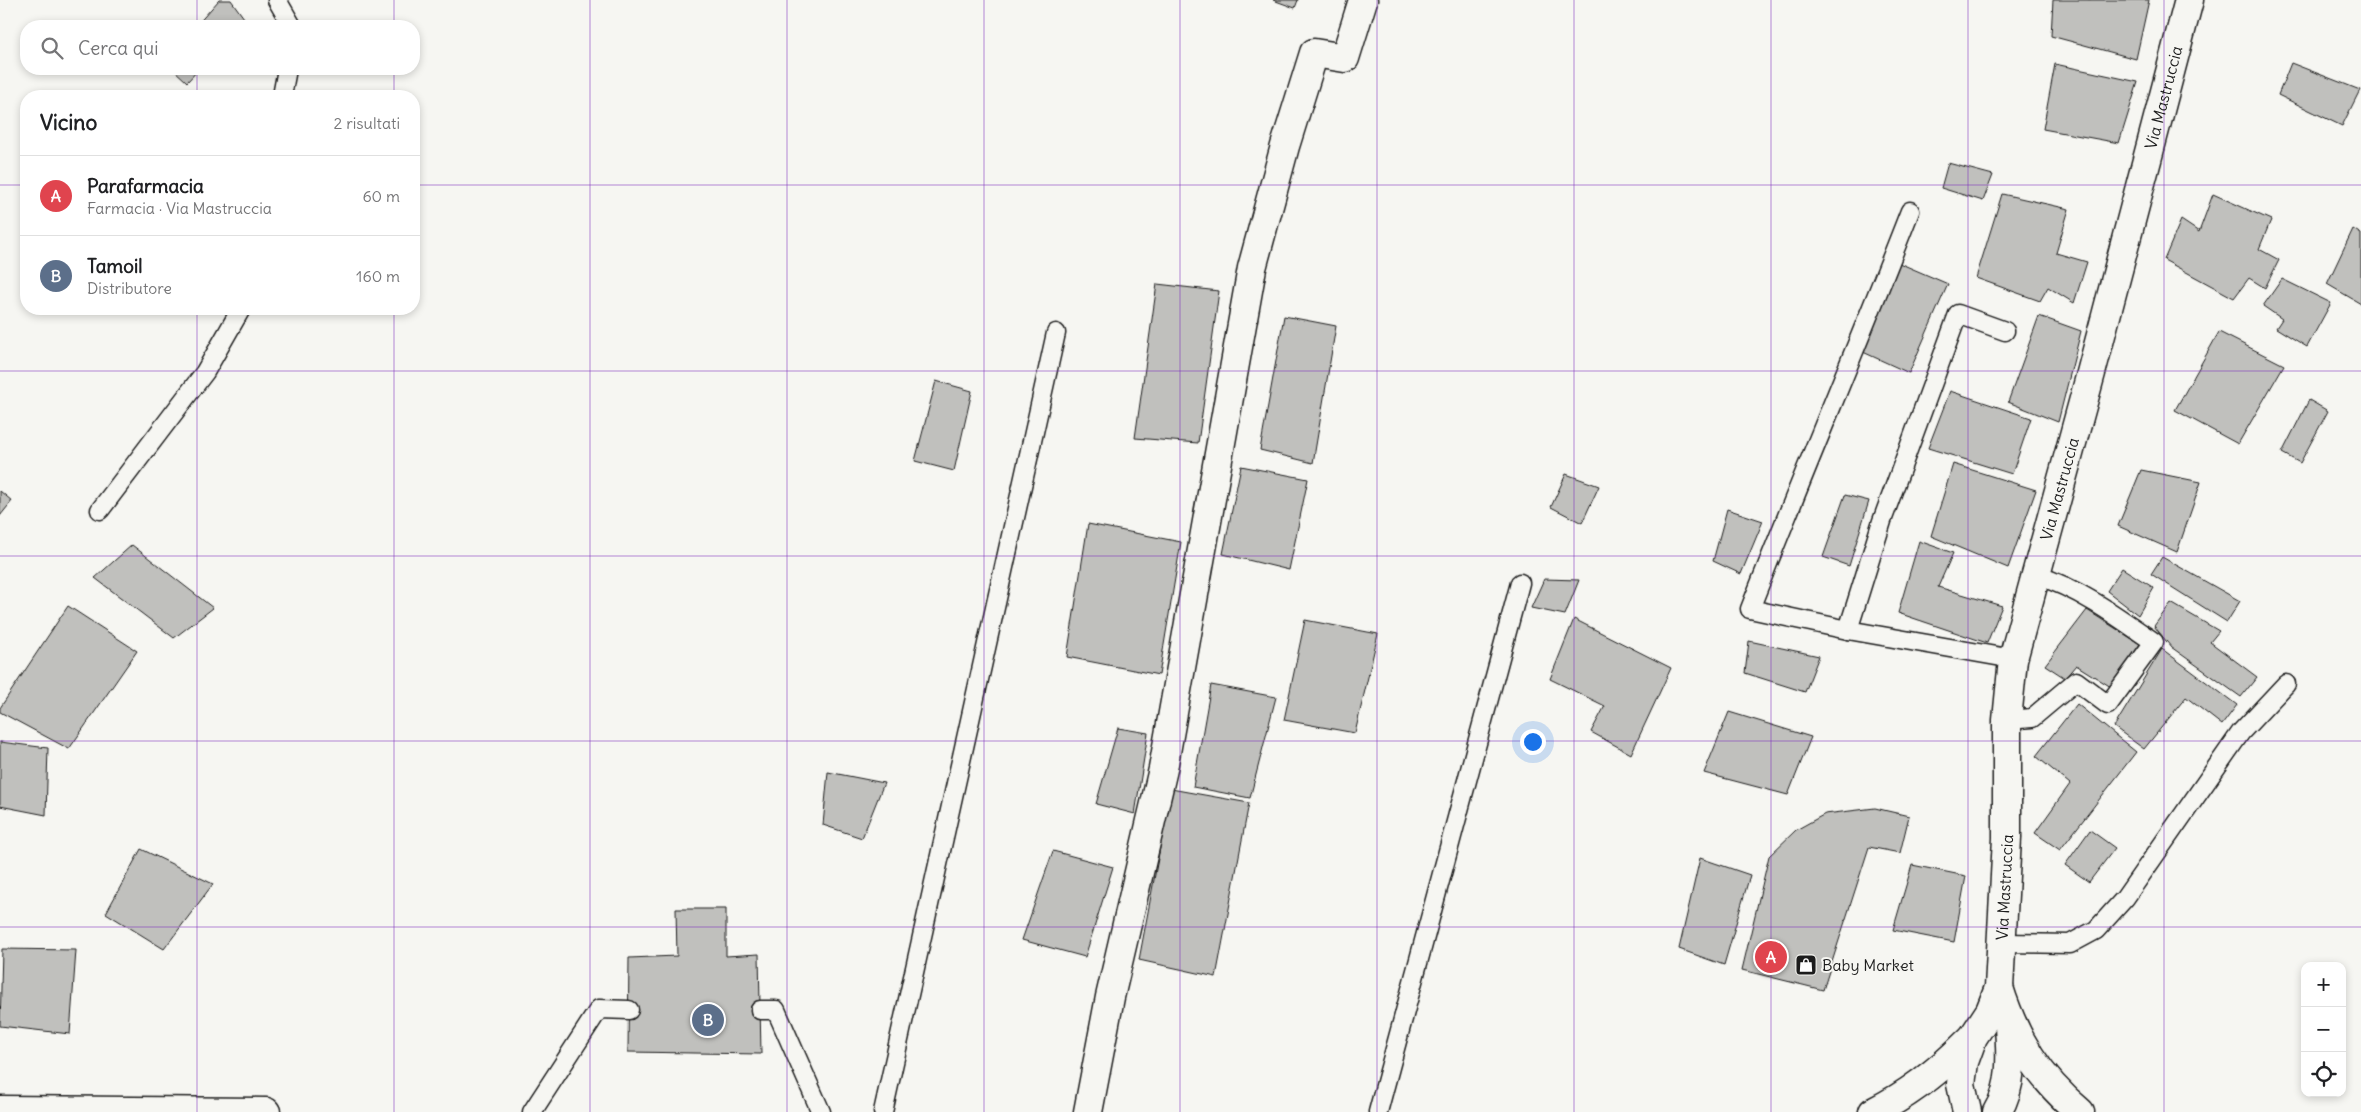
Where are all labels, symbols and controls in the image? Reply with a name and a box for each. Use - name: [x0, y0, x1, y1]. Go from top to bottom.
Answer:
- search box: [20, 20, 420, 75]
- icon: search: [38, 34, 66, 62]
- text: Cerca qui: [78, 36, 159, 60]
- street label: Via Mastruccia: [2140, 44, 2187, 151]
- text: Vicino: [40, 109, 97, 136]
- text: 2 risultati: [334, 113, 400, 133]
- text: Parafarmacia: [87, 174, 204, 198]
- text: A: [51, 186, 61, 206]
- text: 60 m: [362, 186, 400, 206]
- text: Farmacia · Via Mastruccia: [87, 198, 272, 218]
- text: Tamoil: [87, 254, 142, 278]
- text: B: [51, 266, 61, 286]
- text: 160 m: [356, 266, 400, 286]
- text: Distributore: [87, 278, 172, 298]
- street label: Via Mastruccia: [2036, 435, 2083, 543]
- your location: [1520, 729, 1546, 755]
- street label: Via Mastruccia: [1992, 834, 2017, 941]
- pin: A: [1755, 938, 1787, 976]
- shop icon: Baby Market: [1794, 953, 1818, 977]
- place label: Baby Market: [1822, 955, 1915, 975]
- map controls: [2301, 962, 2346, 1097]
- button: +: [2301, 962, 2346, 1007]
- pin: B: [692, 1001, 724, 1039]
- button: −: [2301, 1007, 2346, 1052]
- button: locate: [2301, 1052, 2346, 1097]

